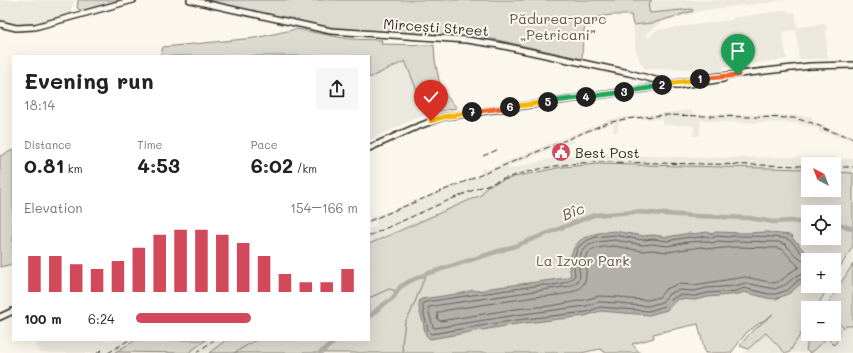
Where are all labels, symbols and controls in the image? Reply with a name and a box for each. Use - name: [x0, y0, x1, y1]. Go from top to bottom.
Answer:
- park label: Pădurea-parc „Petricani”: [510, 9, 606, 44]
- street label: Mircești Street: [383, 14, 489, 40]
- pin: [721, 34, 755, 75]
- icon: arrive: [727, 40, 749, 62]
- text: Evening run: [24, 66, 154, 95]
- button: share: [316, 68, 358, 110]
- pin: 1: [690, 69, 710, 89]
- text: 1: [698, 71, 702, 86]
- pin: 2: [652, 75, 672, 95]
- text: 2: [659, 77, 665, 92]
- pin: [414, 80, 448, 121]
- pin: 3: [614, 82, 634, 102]
- text: 3: [621, 84, 627, 99]
- icon: check: [420, 86, 442, 108]
- pin: 4: [576, 87, 596, 107]
- text: 4: [583, 89, 589, 104]
- pin: 5: [538, 92, 558, 112]
- text: 5: [545, 94, 551, 109]
- text: 18:14: [24, 96, 55, 113]
- pin: 6: [500, 97, 520, 117]
- text: 6: [507, 99, 513, 114]
- pin: 7: [462, 102, 482, 122]
- text: 7: [469, 104, 475, 119]
- text: Distance: [24, 137, 71, 152]
- text: Time: [137, 137, 162, 152]
- text: Pace: [251, 137, 278, 152]
- public building icon: Best Post: [550, 141, 572, 163]
- place label: Best Post: [575, 143, 640, 162]
- text: 0.81: [24, 152, 64, 178]
- text: 4:53: [137, 152, 180, 178]
- text: 6:02: [251, 152, 293, 178]
- north arrow: [801, 157, 841, 197]
- map controls: [801, 157, 841, 341]
- text: km: [64, 161, 82, 176]
- text: /km: [293, 161, 317, 176]
- water label: Bîc: [559, 198, 587, 224]
- text: Elevation: [24, 199, 82, 216]
- text: 154–166 m: [290, 199, 358, 216]
- button: locate: [801, 205, 841, 245]
- park label: La Izvor Park: [536, 251, 630, 270]
- button: +: [801, 253, 841, 293]
- button: −: [801, 301, 841, 341]
- text: 100 m: [24, 310, 61, 327]
- text: 6:24: [88, 310, 115, 327]

